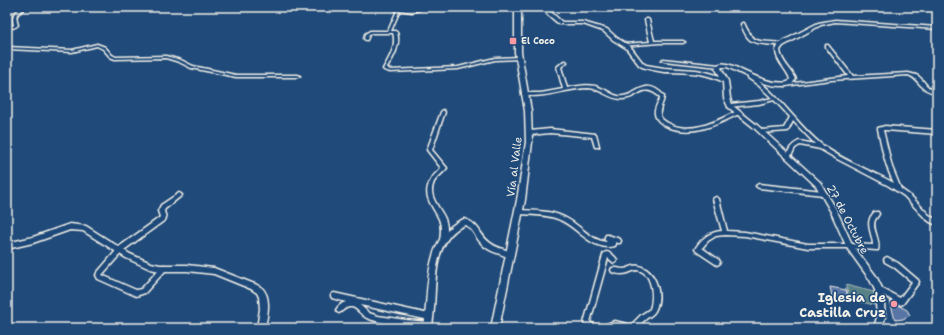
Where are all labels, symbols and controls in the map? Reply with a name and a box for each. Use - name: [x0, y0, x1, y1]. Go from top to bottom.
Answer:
- place label: El Coco: [521, 35, 555, 47]
- marker: El Coco: [508, 36, 518, 46]
- street label: Vía al Valle: [503, 136, 526, 198]
- street label: 27 de Octubre: [823, 182, 872, 257]
- place label: Iglesia de Castilla Cruz: [799, 289, 886, 321]
- marker: Iglesia de Castilla Cruz: [889, 299, 899, 309]

